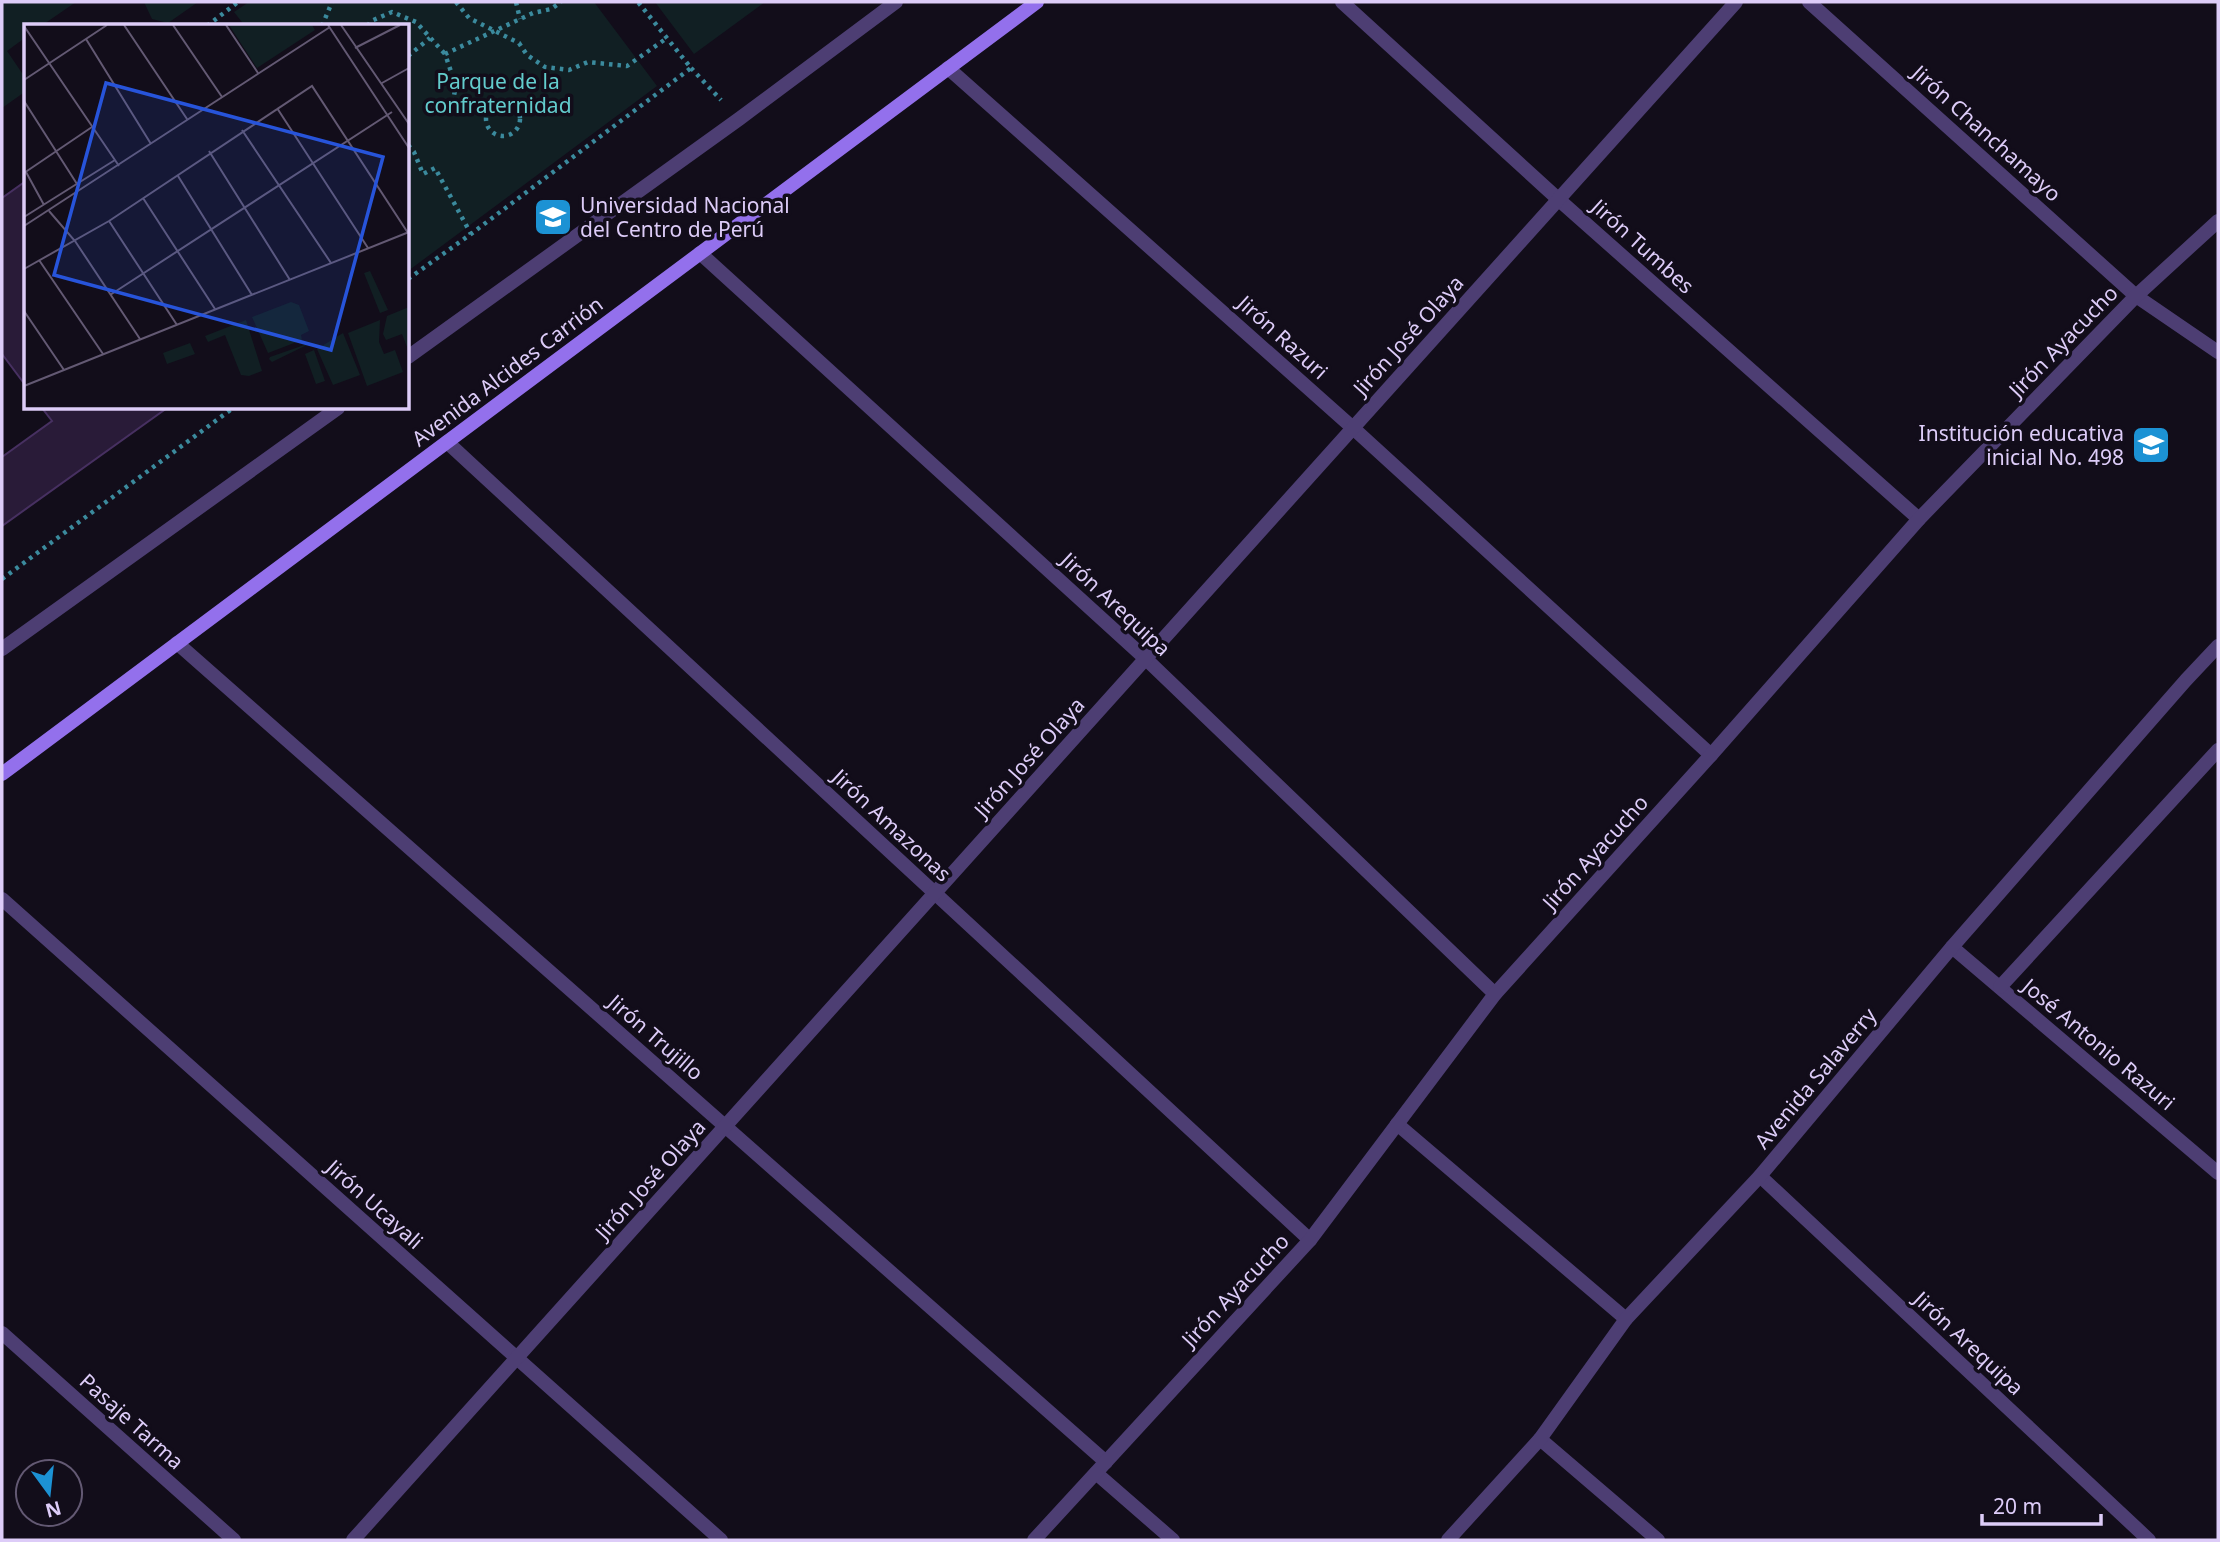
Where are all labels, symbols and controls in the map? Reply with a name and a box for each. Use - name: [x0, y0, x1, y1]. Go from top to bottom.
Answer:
- inset map: [24, 24, 410, 410]
- street label: Jirón Chanchamayo: [1905, 57, 2067, 207]
- park label: Parque de la confraternidad: [424, 67, 572, 119]
- place label: Universidad Nacional del Centro de Perú: [580, 191, 790, 243]
- street label: Jirón Tumbes: [1584, 191, 1700, 299]
- school or university icon: Universidad Nacional del Centro de Perú: [532, 196, 574, 238]
- street label: Jirón José Olaya: [1345, 269, 1469, 403]
- street label: Jirón Ayacucho: [2001, 279, 2124, 404]
- street label: Jirón Razuri: [1230, 288, 1334, 385]
- street label: Avenida Alcides Carrión: [406, 290, 608, 452]
- place label: Institución educativa inicial No. 498: [1919, 419, 2124, 471]
- school or university icon: Institución educativa inicial No. 498: [2130, 424, 2172, 466]
- street label: Jirón Arequipa: [1054, 545, 1177, 662]
- street label: Jirón José Olaya: [966, 691, 1090, 825]
- street label: Jirón Amazonas: [825, 761, 957, 887]
- street label: Jirón Ayacucho: [1535, 789, 1654, 917]
- street label: José Antonio Razuri: [2015, 971, 2181, 1116]
- street label: Jirón Trujillo: [601, 987, 709, 1086]
- street label: Avenida Salaverry: [1748, 1002, 1882, 1154]
- street label: Jirón José Olaya: [587, 1113, 711, 1247]
- street label: Jirón Ucayali: [319, 1152, 429, 1255]
- street label: Jirón Ayacucho: [1174, 1227, 1295, 1354]
- street label: Jirón Arequipa: [1907, 1284, 2030, 1401]
- street label: Pasaje Tarma: [74, 1367, 190, 1475]
- north arrow: [14, 1458, 84, 1528]
- scale bar: [1982, 1482, 2101, 1526]
- text: 20 m: [1993, 1492, 2042, 1520]
- text: N: [43, 1495, 64, 1524]

